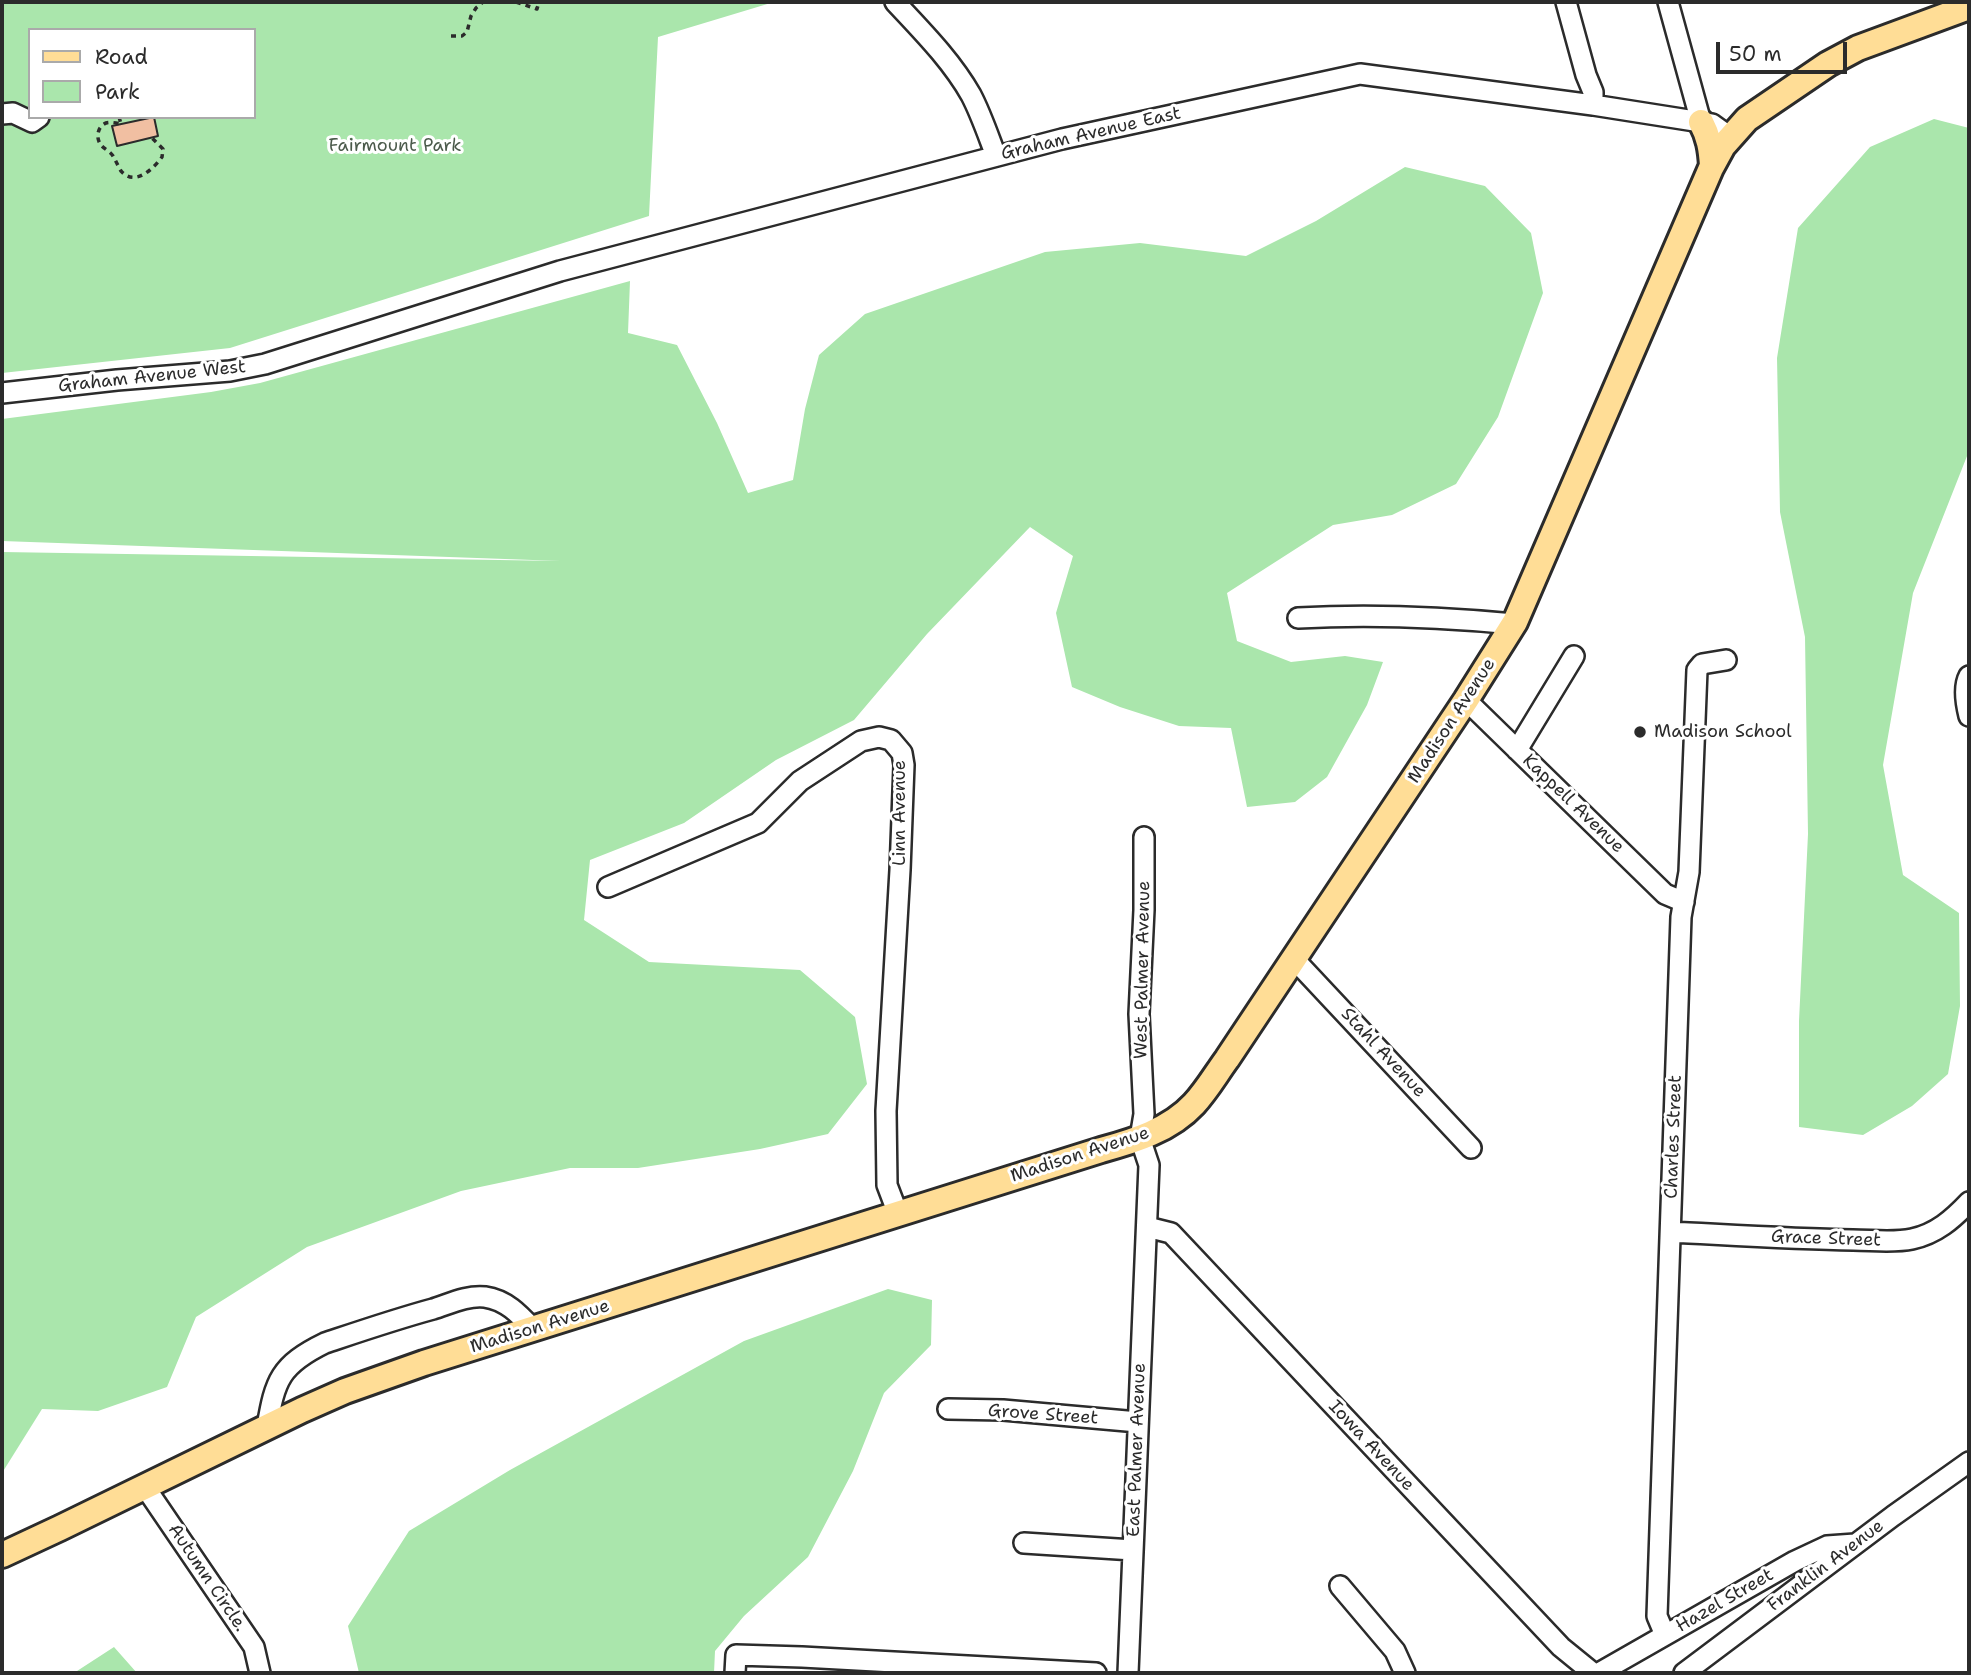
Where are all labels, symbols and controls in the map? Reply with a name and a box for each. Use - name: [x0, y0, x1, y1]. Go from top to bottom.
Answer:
- legend: [28, 28, 256, 119]
- scale bar: [1719, 28, 1850, 72]
- text: 50 m: [1729, 40, 1782, 68]
- text: Road: [95, 43, 148, 71]
- text: Park: [95, 78, 140, 106]
- street label: Graham Avenue East: [999, 103, 1183, 165]
- park label: Fairmount Park: [328, 135, 462, 157]
- street label: Graham Avenue West: [57, 356, 247, 398]
- street label: Madison Avenue: [1404, 655, 1500, 787]
- place label: Madison School: [1654, 721, 1792, 743]
- marker: Madison School: [1632, 724, 1648, 740]
- street label: Kappell Avenue: [1518, 750, 1628, 858]
- street label: Linn Avenue: [889, 760, 911, 866]
- street label: West Palmer Avenue: [1131, 881, 1155, 1059]
- street label: Stahl Avenue: [1336, 1004, 1430, 1102]
- street label: Charles Street: [1661, 1075, 1687, 1199]
- street label: Madison Avenue: [1008, 1122, 1152, 1188]
- street label: Grace Street: [1771, 1226, 1881, 1252]
- street label: Madison Avenue: [468, 1296, 612, 1358]
- street label: East Palmer Avenue: [1123, 1363, 1151, 1537]
- street label: Iowa Avenue: [1324, 1396, 1418, 1496]
- street label: Grove Street: [987, 1400, 1099, 1430]
- street label: Franklin Avenue: [1764, 1515, 1888, 1617]
- street label: Autumn Circle.: [163, 1520, 251, 1636]
- street label: Hazel Street: [1672, 1564, 1778, 1638]

